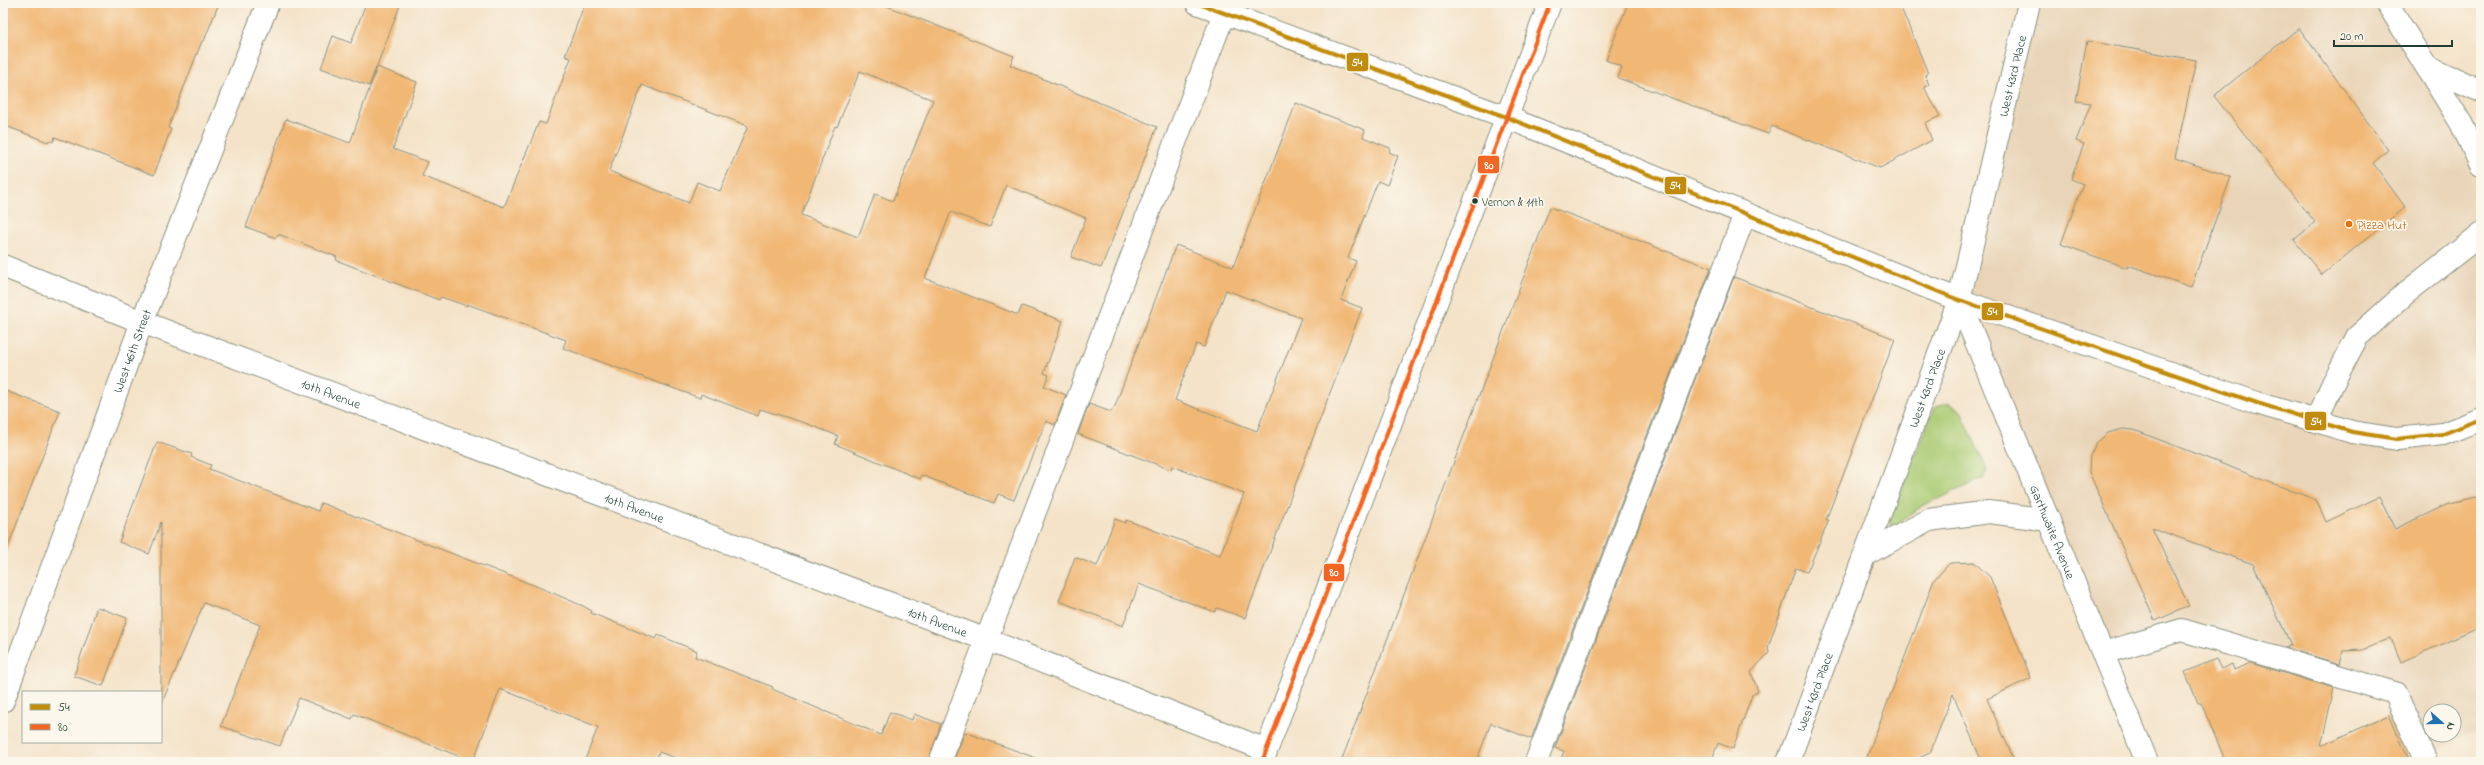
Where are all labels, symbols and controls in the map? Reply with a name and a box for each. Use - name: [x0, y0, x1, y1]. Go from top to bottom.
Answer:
- scale bar: [2334, 22, 2452, 48]
- text: 20 m: [2340, 28, 2363, 46]
- street label: West 43rd Place: [1995, 33, 2032, 119]
- line badge: 54: [1346, 52, 1369, 72]
- text: 54: [1352, 55, 1363, 71]
- line badge: 80: [1477, 155, 1500, 174]
- text: 80: [1484, 158, 1494, 174]
- line badge: 54: [1664, 176, 1687, 195]
- text: 54: [1670, 178, 1681, 194]
- place label: Vernon & 11th: [1481, 194, 1544, 212]
- marker: Vernon & 11th: [1470, 196, 1480, 206]
- place label: Pizza Hut: [2357, 216, 2407, 235]
- marker: Pizza Hut: [2344, 219, 2354, 229]
- line badge: 54: [1981, 302, 2004, 321]
- text: 54: [1987, 304, 1998, 320]
- street label: West 46th Street: [109, 306, 157, 396]
- street label: West 43rd Place: [1905, 346, 1951, 431]
- street label: 10th Avenue: [298, 375, 363, 415]
- line badge: 54: [2304, 411, 2327, 431]
- text: 54: [2311, 414, 2322, 430]
- street label: Garthwaite Avenue: [2024, 482, 2080, 582]
- street label: 10th Avenue: [601, 489, 667, 529]
- line badge: 80: [1323, 563, 1345, 582]
- text: 80: [1329, 565, 1339, 581]
- street label: 10th Avenue: [905, 603, 970, 643]
- street label: West 43rd Place: [1792, 650, 1839, 734]
- legend: [22, 691, 162, 743]
- text: 54: [58, 699, 70, 717]
- north arrow: [2422, 703, 2462, 743]
- text: 80: [58, 719, 68, 737]
- text: N: [2442, 720, 2459, 733]

